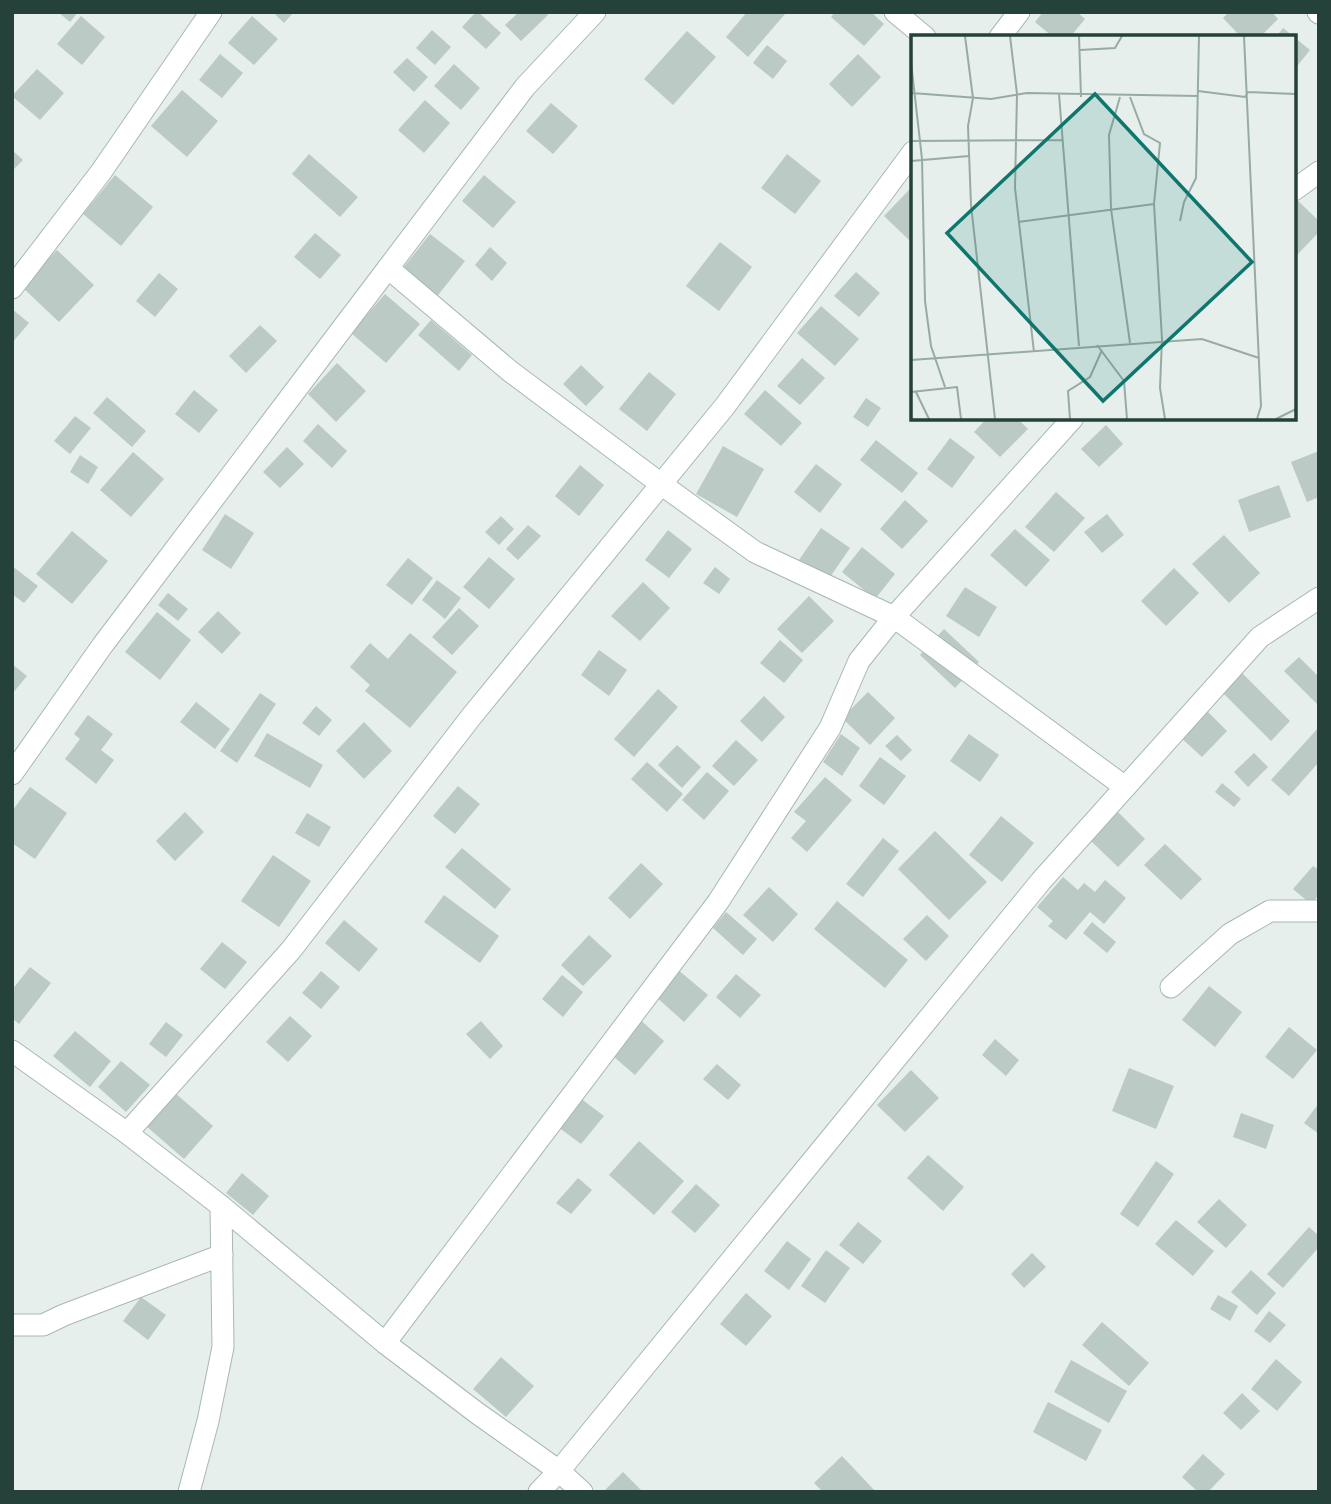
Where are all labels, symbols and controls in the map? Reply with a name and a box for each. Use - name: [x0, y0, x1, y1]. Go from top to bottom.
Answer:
- inset map: [911, 35, 1296, 420]

